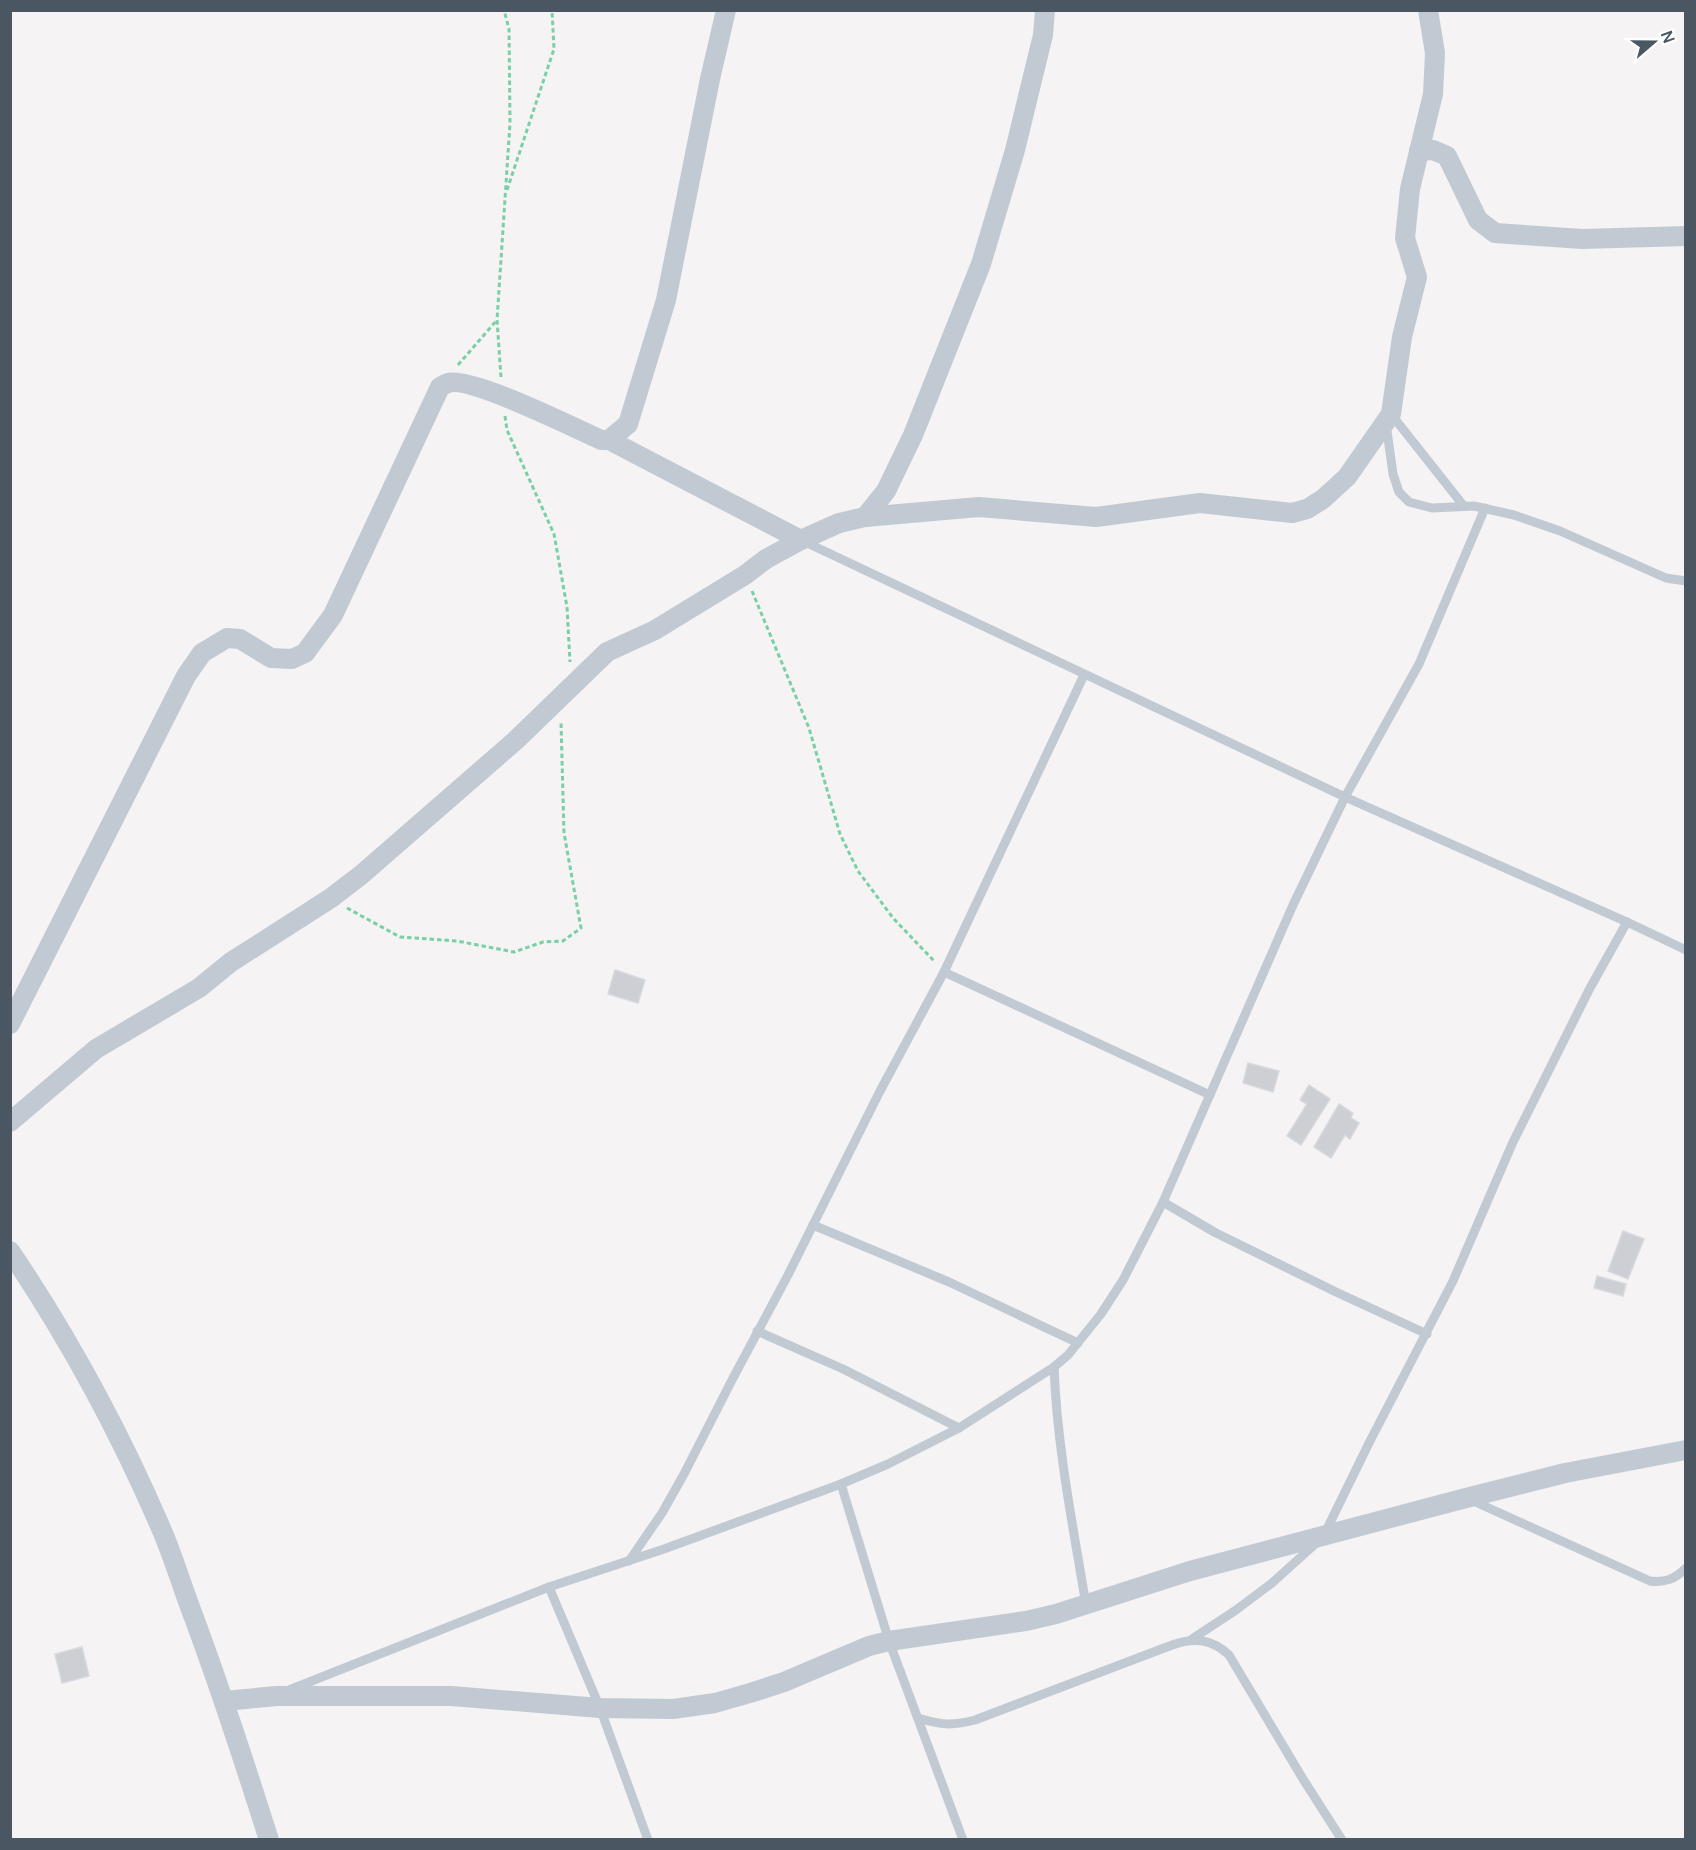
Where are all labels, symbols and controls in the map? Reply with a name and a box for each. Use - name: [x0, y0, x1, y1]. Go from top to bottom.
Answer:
- north arrow: [1624, 12, 1684, 72]
- text: N: [1656, 28, 1680, 46]

